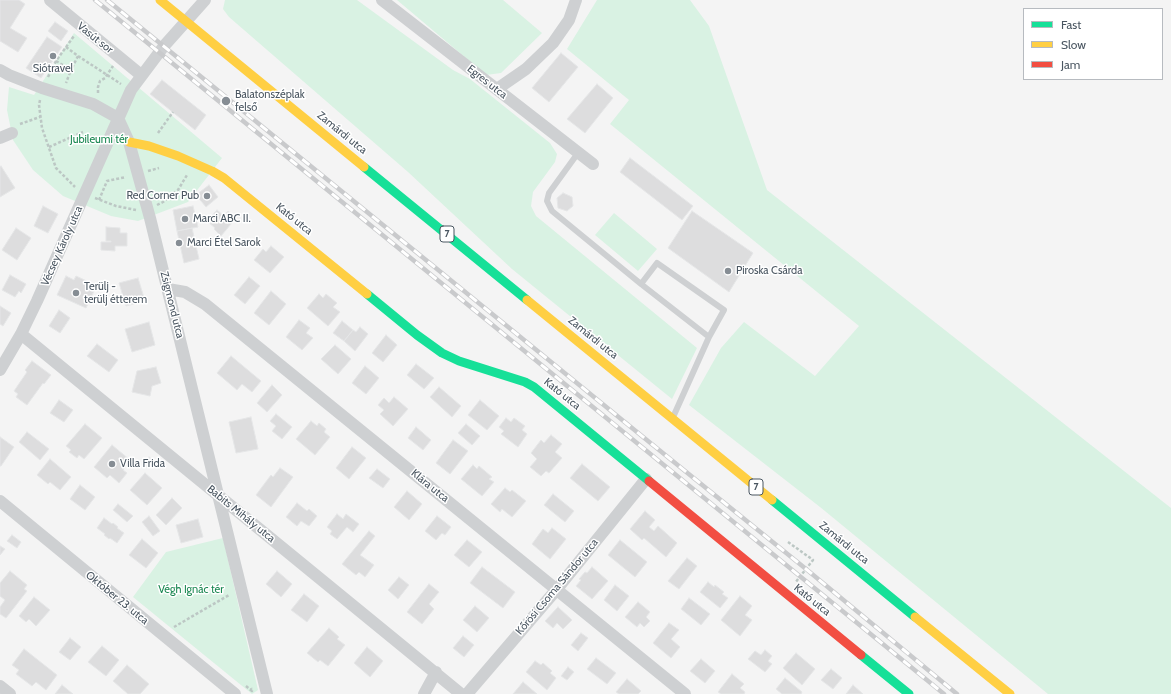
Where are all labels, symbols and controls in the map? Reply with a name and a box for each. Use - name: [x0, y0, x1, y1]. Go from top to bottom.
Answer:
- legend: [1023, 8, 1163, 80]
- text: Fast: [1061, 17, 1081, 32]
- street label: Vasút sor: [74, 20, 116, 56]
- text: Slow: [1061, 37, 1086, 52]
- marker: Siótravel: [48, 51, 58, 61]
- text: Jam: [1061, 57, 1080, 72]
- place label: Siótravel: [33, 62, 73, 76]
- street label: Egres utca: [464, 62, 510, 102]
- place label: Balatonszéplak felső: [235, 88, 305, 114]
- marker: Balatonszéplak felső: [220, 95, 232, 107]
- street label: Zamárdi utca: [315, 109, 369, 157]
- park label: Jubileumi tér: [70, 133, 128, 147]
- place label: Red Corner Pub: [126, 189, 199, 203]
- marker: Red Corner Pub: [202, 191, 212, 201]
- street label: Kató utca: [273, 200, 315, 238]
- street label: Vécsey Károly utca: [38, 204, 86, 288]
- place label: Marci ABC II.: [193, 212, 251, 226]
- marker: Marci ABC II.: [180, 214, 190, 224]
- road number: 7: [440, 226, 454, 242]
- place label: Marci Étel Sarok: [187, 236, 261, 250]
- marker: Marci Étel Sarok: [174, 238, 184, 248]
- place label: Piroska Csárda: [736, 264, 802, 278]
- marker: Piroska Csárda: [723, 266, 733, 276]
- street label: Zsigmond utca: [157, 270, 187, 340]
- place label: Terülj - terülj étterem: [84, 280, 147, 306]
- marker: Terülj - terülj étterem: [71, 288, 81, 298]
- street label: Zamárdi utca: [566, 314, 620, 362]
- street label: Kató utca: [541, 375, 583, 413]
- place label: Villa Frida: [120, 457, 165, 471]
- marker: Villa Frida: [107, 459, 117, 469]
- street label: Klára utca: [408, 467, 452, 505]
- road number: 7: [749, 479, 763, 495]
- street label: Babits Mihály utca: [204, 483, 278, 545]
- street label: Zamárdi utca: [817, 519, 871, 567]
- street label: Kőrösi Csoma Sándor utca: [513, 536, 601, 638]
- street label: Október 23. utca: [83, 569, 151, 627]
- street label: Kató utca: [791, 581, 833, 619]
- park label: Végh Ignác tér: [158, 583, 224, 597]

